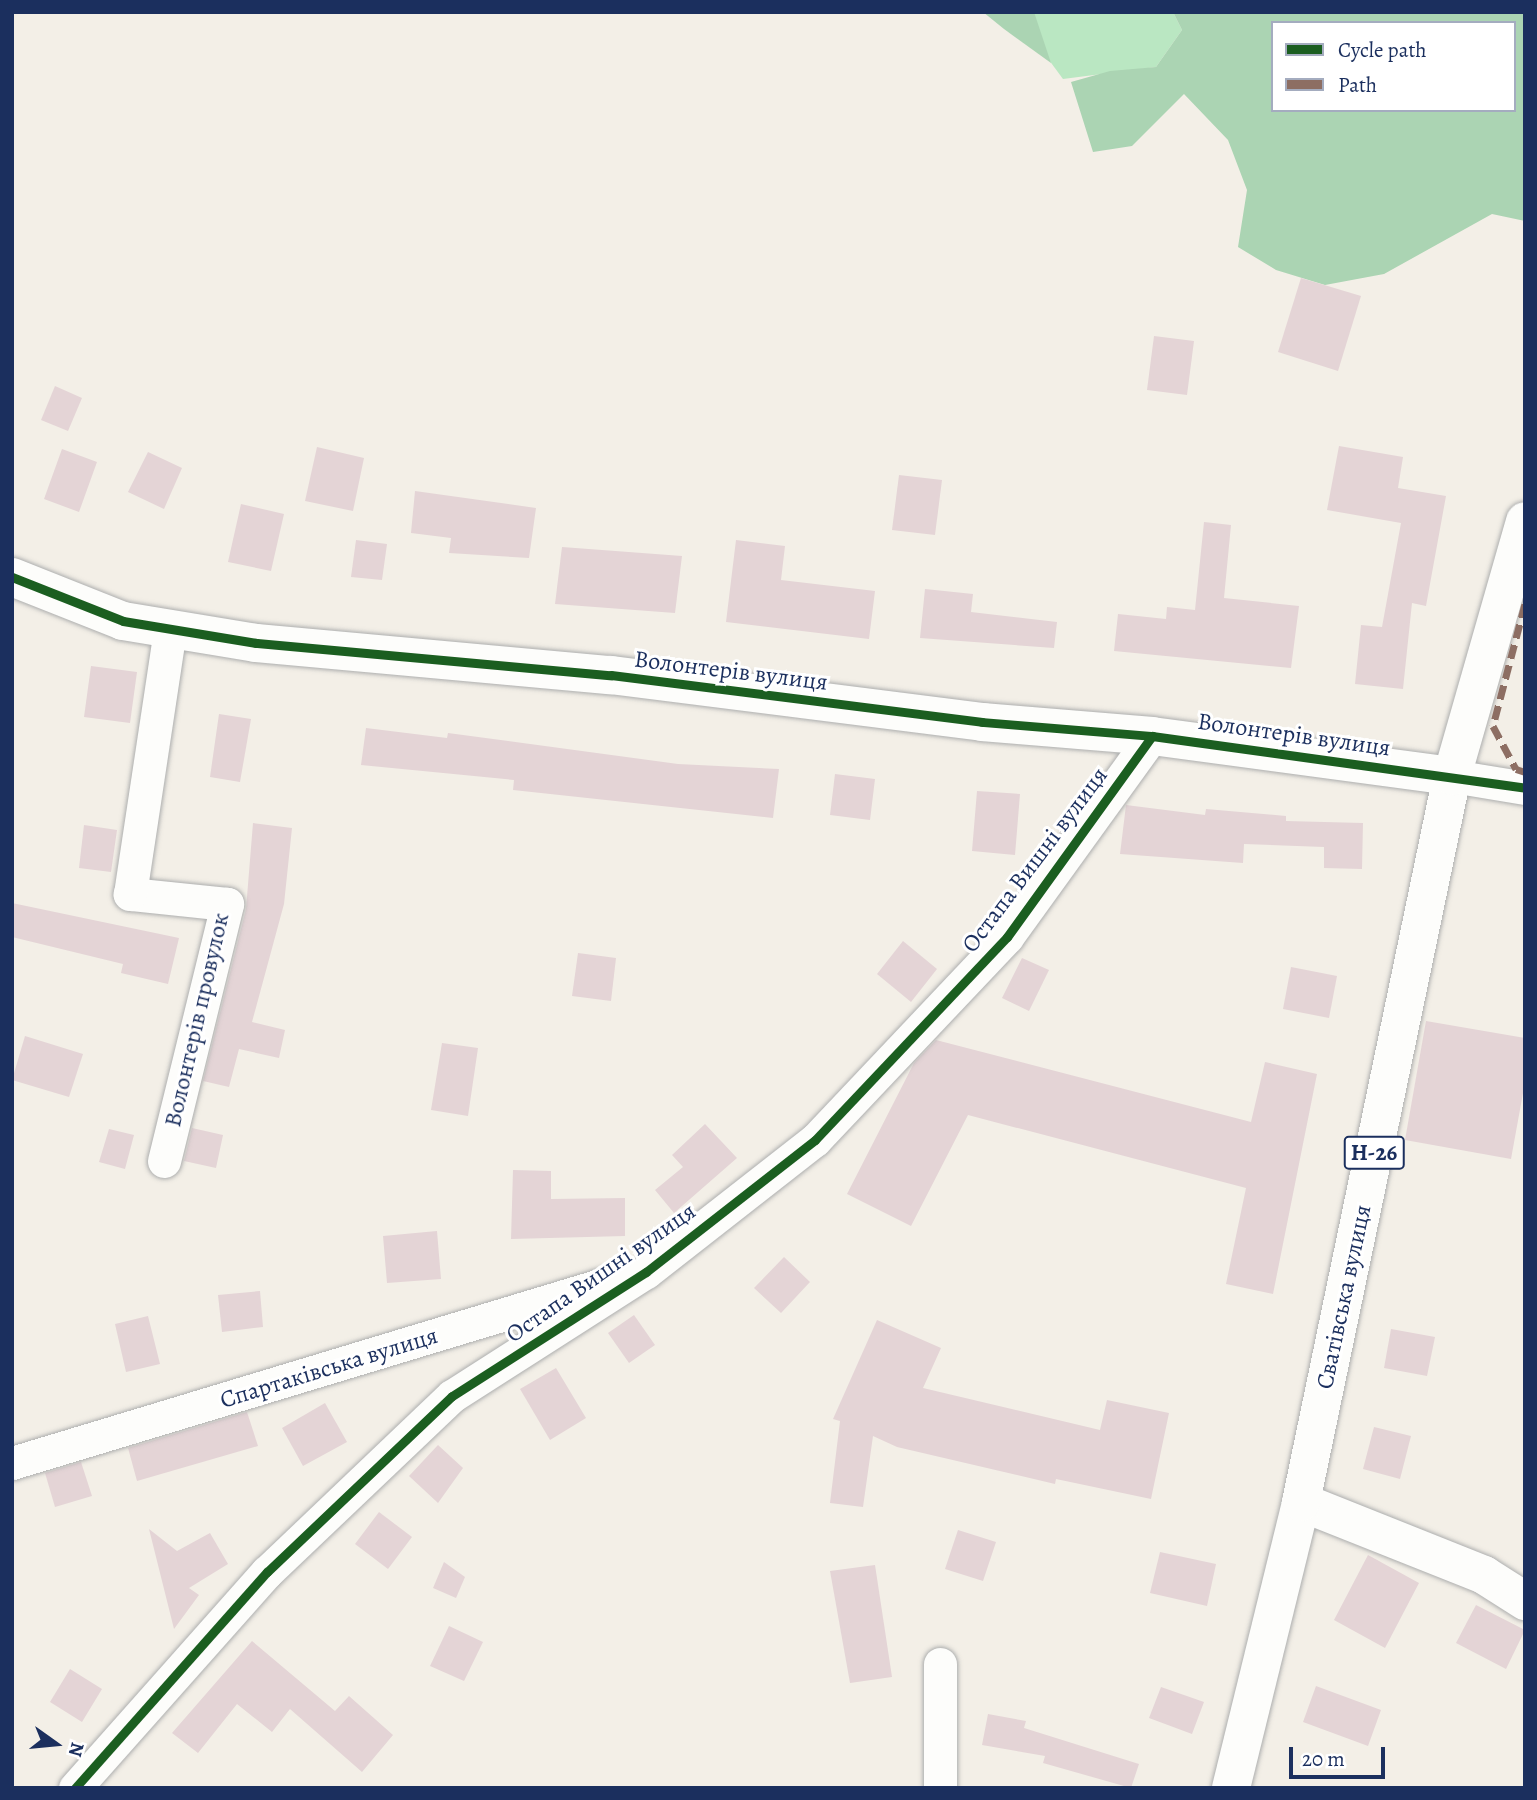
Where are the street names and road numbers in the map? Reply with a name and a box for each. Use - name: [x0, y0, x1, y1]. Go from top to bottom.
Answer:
- street label: Волонтерів вулиця: [633, 645, 829, 697]
- street label: Волонтерів вулиця: [1196, 707, 1392, 763]
- street label: Остапа Вишні вулиця: [956, 762, 1114, 958]
- street label: Волонтерів провулок: [158, 910, 236, 1130]
- road number: Н-26: [1342, 1134, 1406, 1172]
- street label: Остапа Вишні вулиця: [501, 1197, 701, 1349]
- street label: Сватівська вулиця: [1310, 1202, 1378, 1392]
- street label: Спартаківська вулиця: [217, 1321, 441, 1415]

